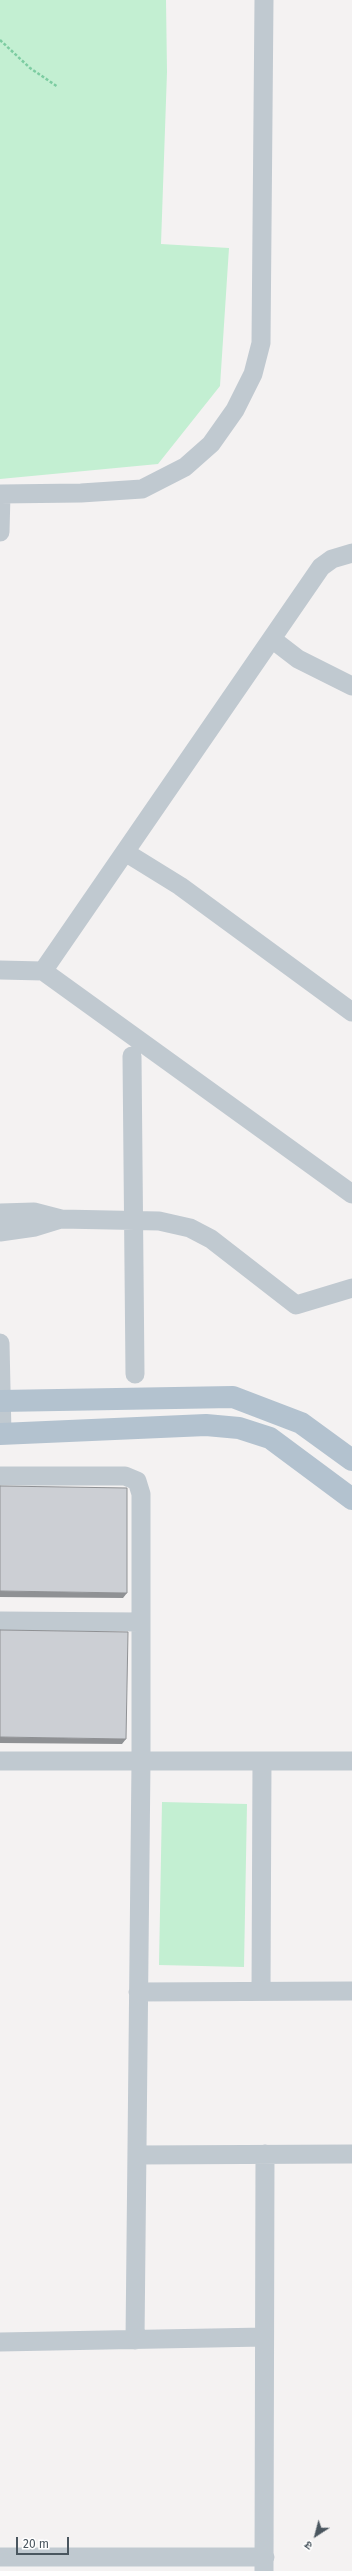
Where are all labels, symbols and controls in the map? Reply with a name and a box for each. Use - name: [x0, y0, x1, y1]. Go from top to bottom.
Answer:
- north arrow: [296, 2515, 336, 2555]
- scale bar: [18, 2529, 71, 2555]
- text: 20 m: [23, 2537, 49, 2551]
- text: उ: [302, 2538, 315, 2552]

